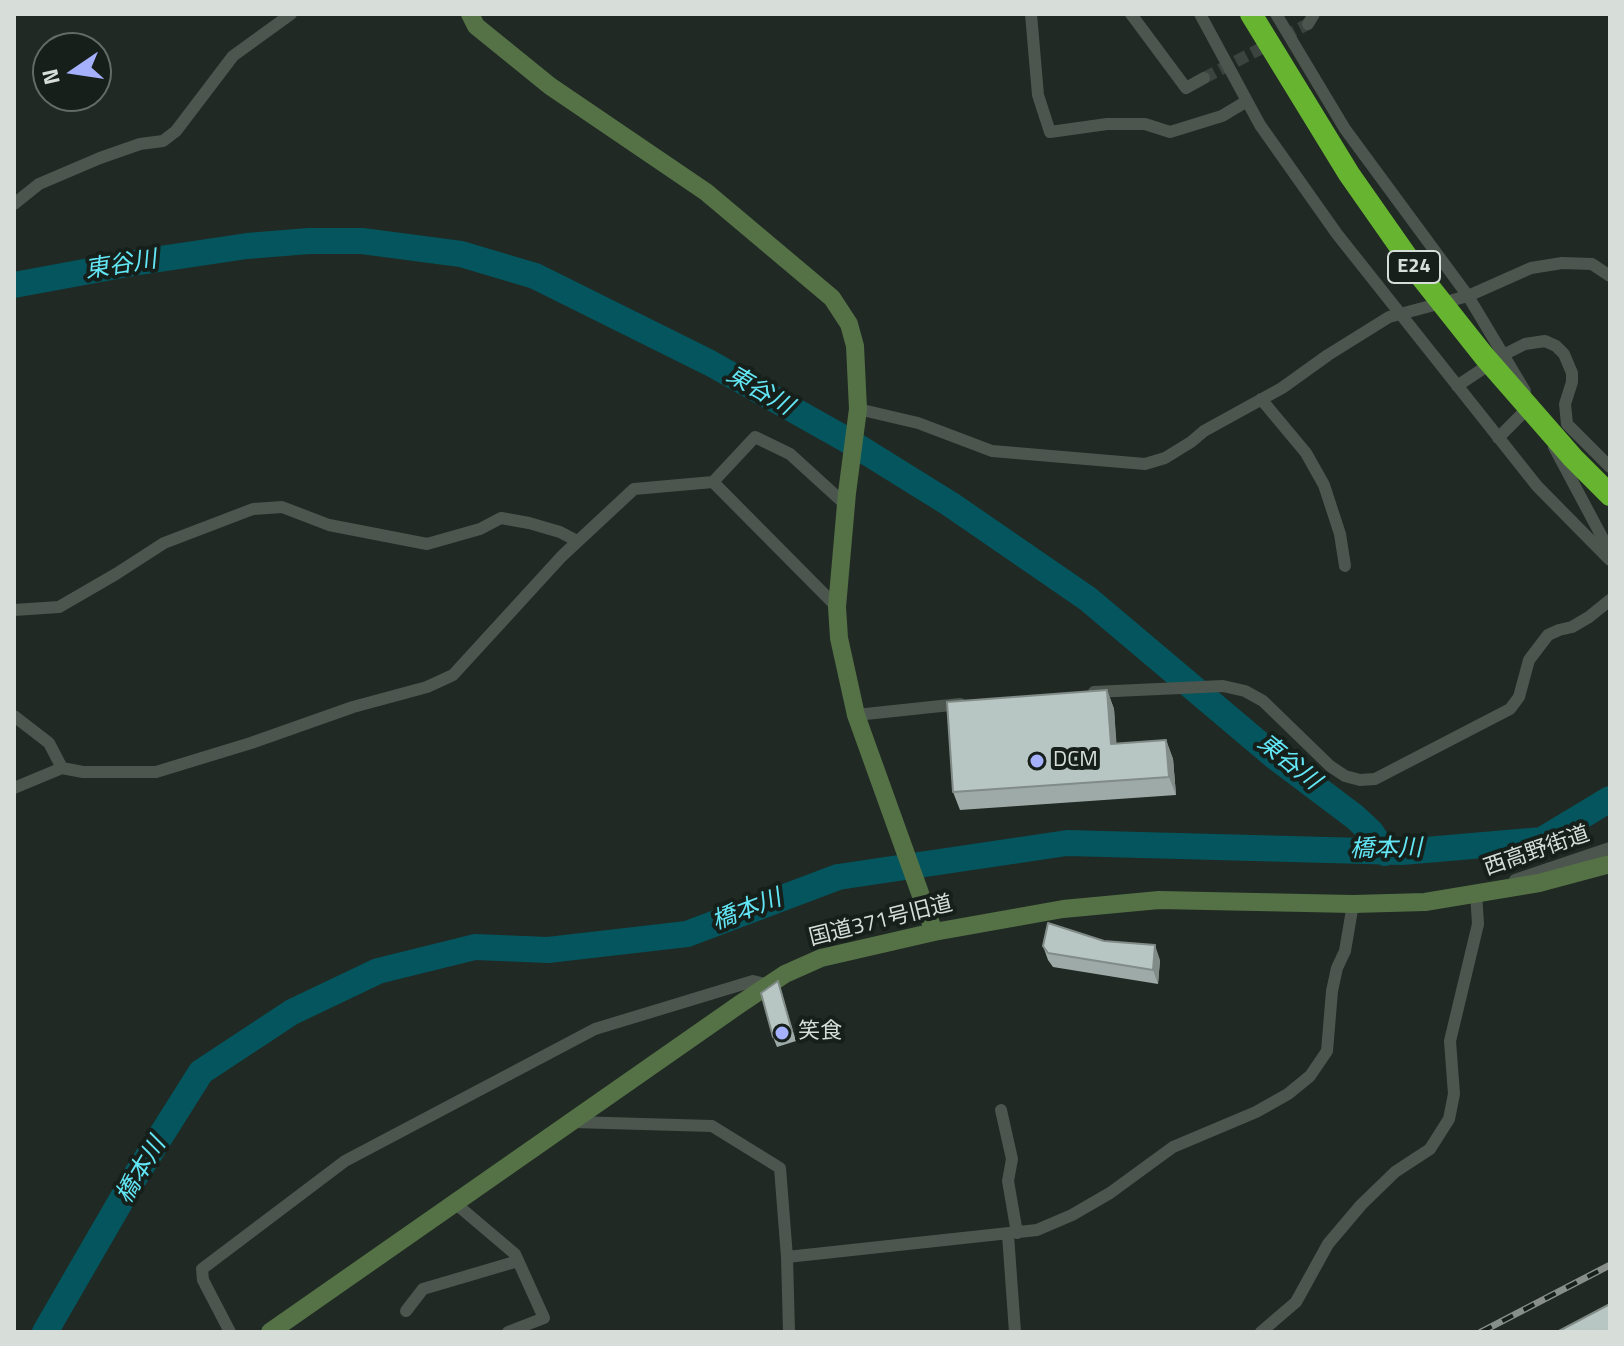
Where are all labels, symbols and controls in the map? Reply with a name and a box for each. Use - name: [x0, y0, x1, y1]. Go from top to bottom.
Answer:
- north arrow: [32, 32, 112, 112]
- text: N: [32, 66, 69, 88]
- water label: 東谷川: [83, 246, 159, 286]
- road number: E24: [1388, 251, 1440, 283]
- water label: 東谷川: [721, 362, 797, 422]
- water label: 東谷川: [1251, 729, 1325, 797]
- place label: DCM: [1053, 748, 1098, 774]
- marker: DCM: [1028, 752, 1046, 770]
- street label: 西高野街道: [1481, 822, 1593, 882]
- water label: 橋本川: [1350, 835, 1422, 865]
- water label: 橋本川: [708, 885, 786, 937]
- street label: 国道371号旧道: [807, 891, 955, 953]
- place label: 笑食: [798, 1020, 842, 1046]
- marker: 笑食: [773, 1024, 791, 1042]
- water label: 橋本川: [111, 1133, 173, 1209]

